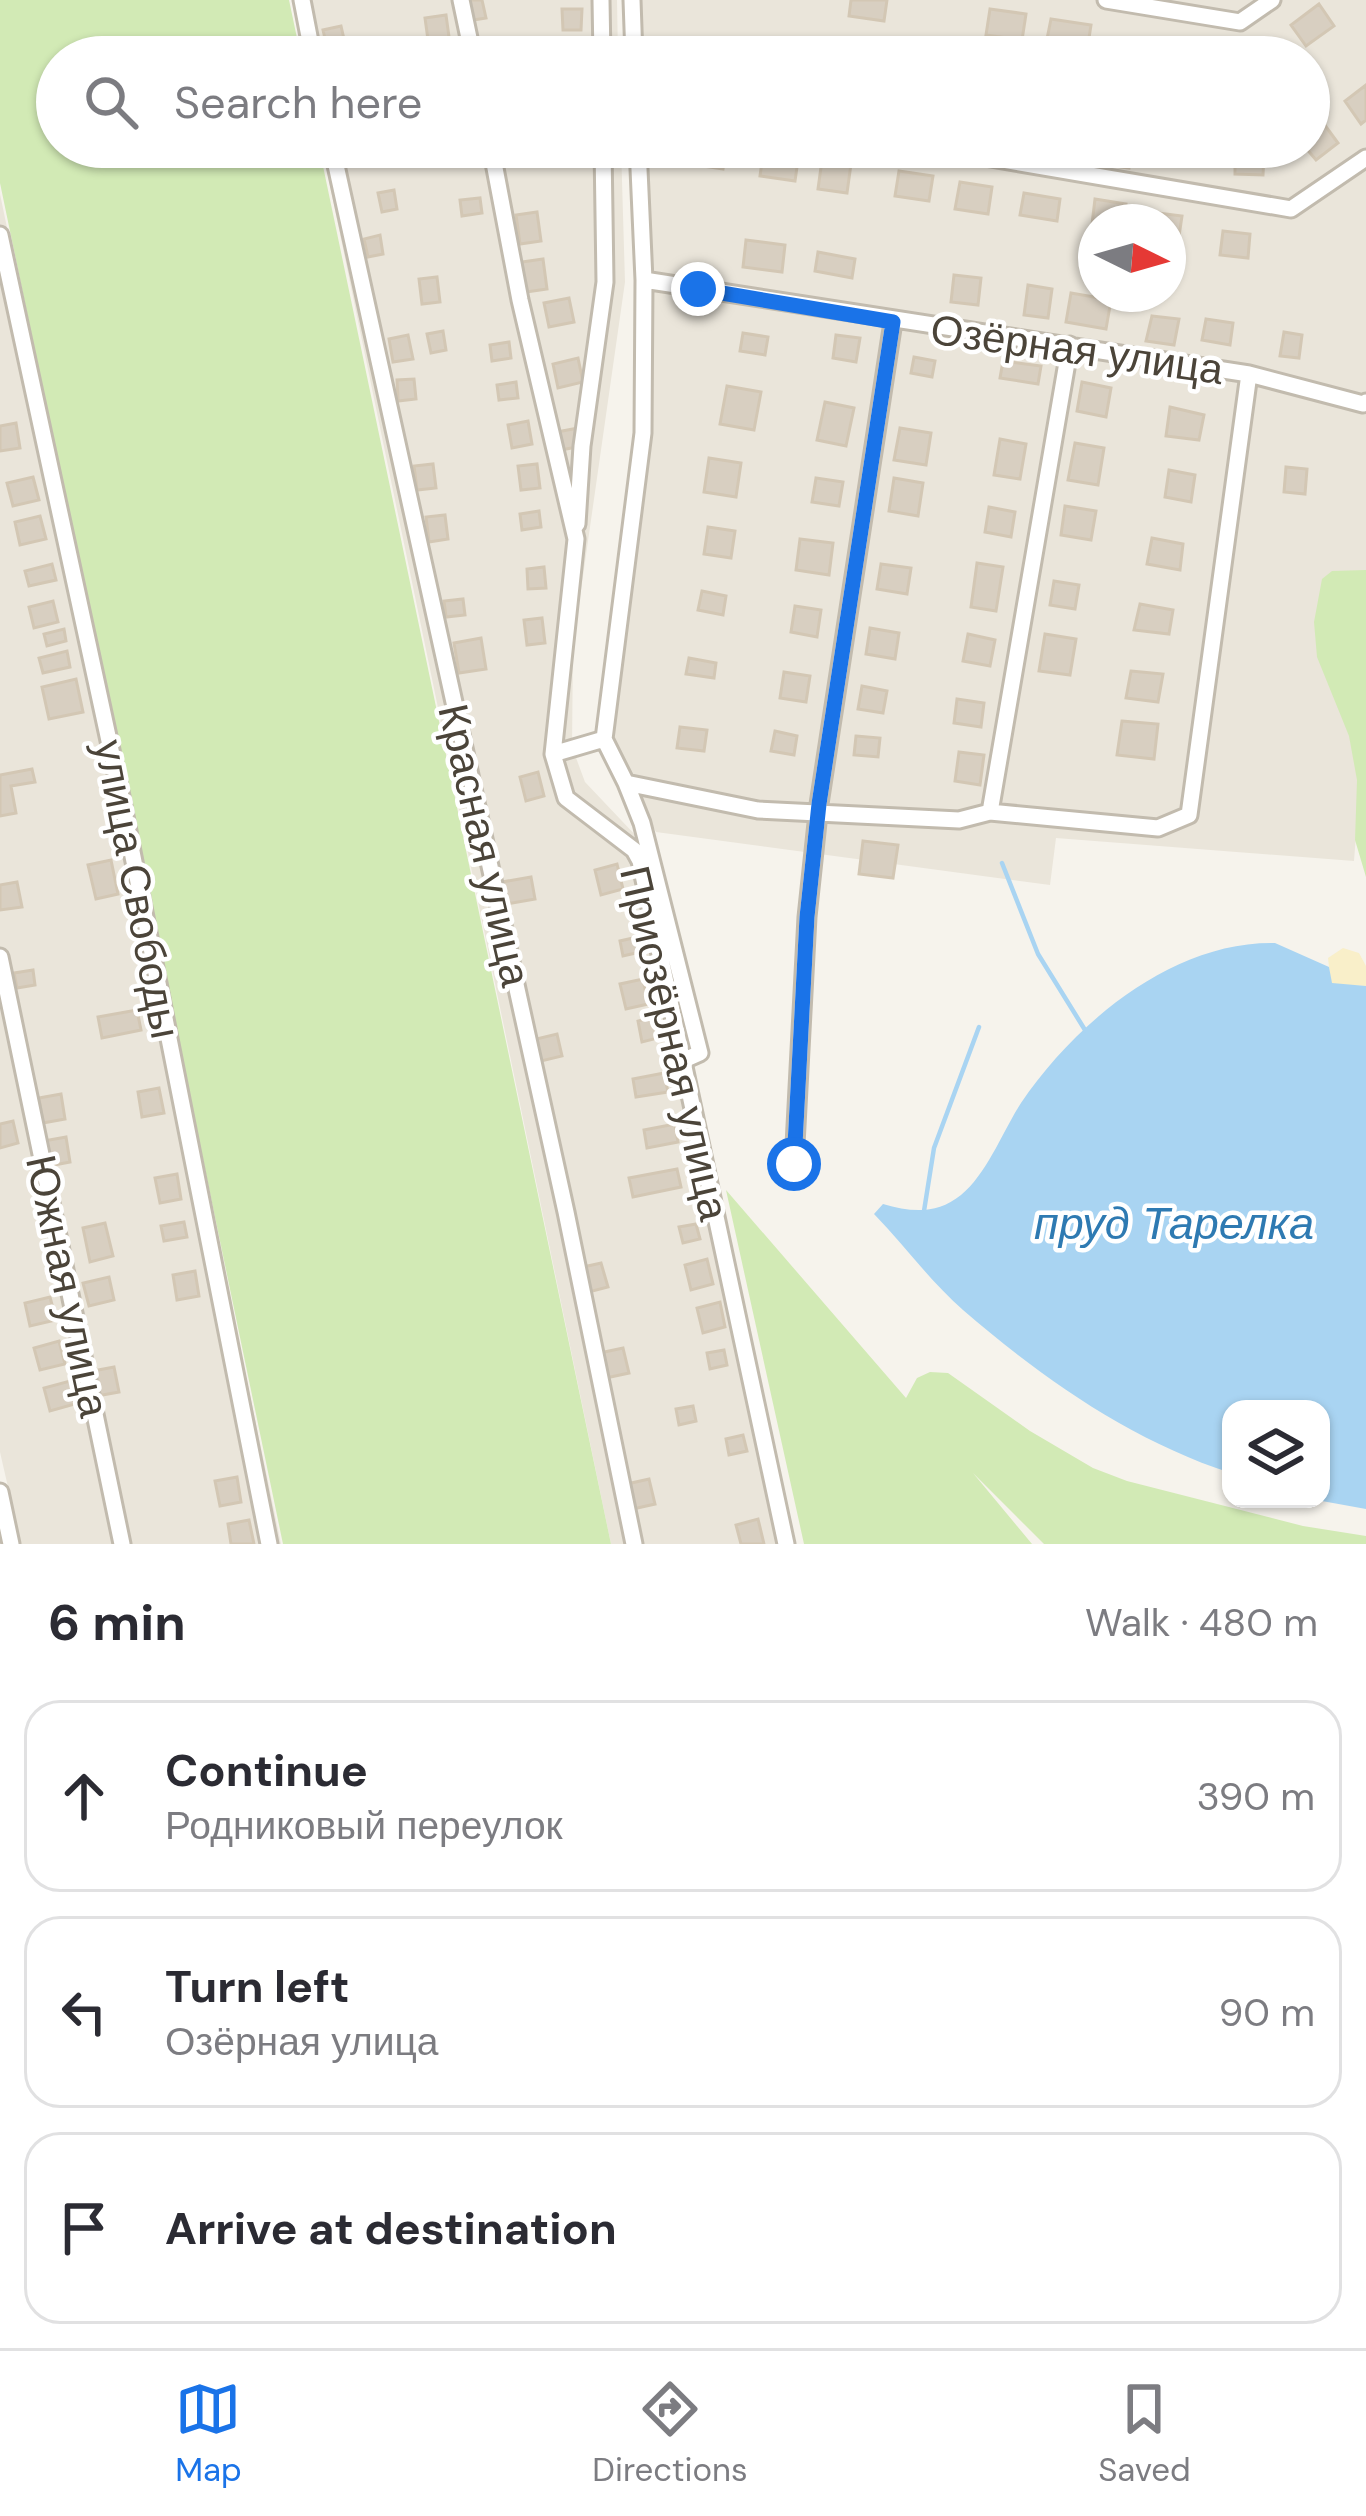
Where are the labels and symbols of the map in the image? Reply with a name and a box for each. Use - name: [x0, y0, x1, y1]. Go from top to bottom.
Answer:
- north arrow: [1078, 204, 1186, 312]
- route end: [671, 262, 725, 316]
- street label: Озёрная улица: [927, 302, 1227, 397]
- street label: Красная улица: [425, 699, 544, 992]
- street label: улица Свободы: [82, 735, 193, 1043]
- street label: Приозёрная улица: [607, 861, 742, 1226]
- route start: [767, 1137, 821, 1191]
- street label: Южная улица: [13, 1150, 122, 1423]
- water label: пруд Тарелка: [1034, 1194, 1314, 1253]

